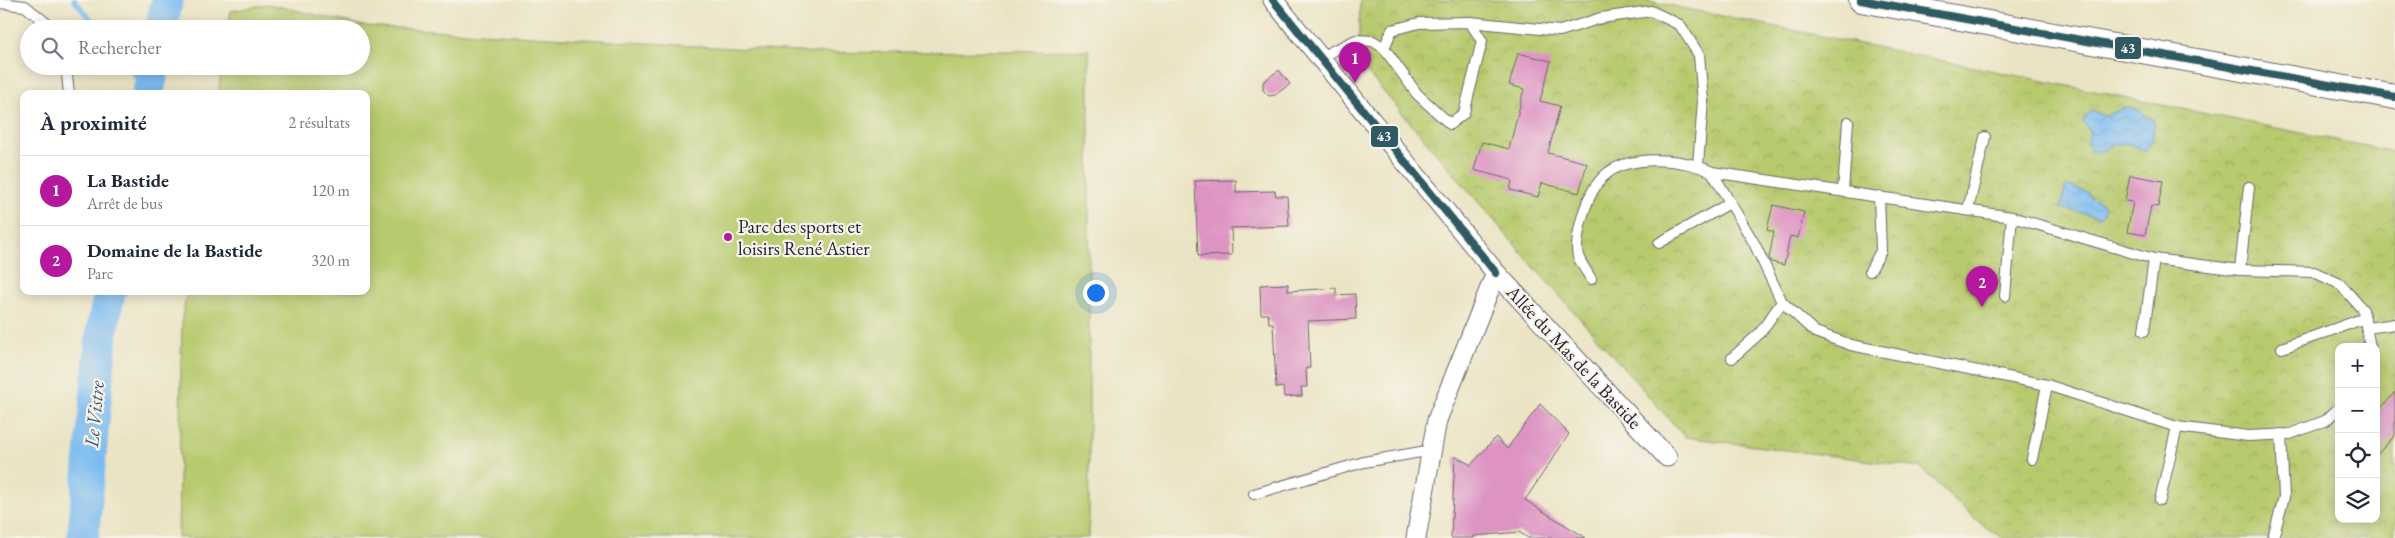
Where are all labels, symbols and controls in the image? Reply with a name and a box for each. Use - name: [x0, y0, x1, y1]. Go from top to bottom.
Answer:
- search box: [20, 20, 370, 75]
- icon: search: [38, 34, 66, 62]
- text: Rechercher: [78, 35, 161, 60]
- line badge: 43: [2114, 36, 2142, 60]
- text: 43: [2121, 39, 2135, 57]
- pin: 1: [1339, 42, 1371, 83]
- text: À proximité: [40, 109, 147, 136]
- text: 2 résultats: [288, 112, 350, 133]
- line badge: 43: [1370, 125, 1399, 148]
- text: 43: [1377, 127, 1391, 145]
- text: La Bastide: [87, 168, 169, 193]
- text: 1: [52, 180, 60, 201]
- text: 120 m: [311, 180, 350, 201]
- text: Arrêt de bus: [87, 193, 163, 214]
- place label: Parc des sports et loisirs René Astier: [738, 214, 870, 261]
- marker: Parc des sports et loisirs René Astier: [722, 231, 734, 243]
- text: Domaine de la Bastide: [87, 238, 262, 263]
- text: 2: [52, 250, 60, 271]
- text: 320 m: [311, 250, 350, 271]
- text: Parc: [87, 263, 113, 284]
- pin: 2: [1966, 266, 1998, 307]
- street label: Allée du Mas de la Bastide: [1500, 279, 1647, 434]
- your location: [1083, 280, 1109, 306]
- map controls: [2335, 343, 2380, 523]
- button: +: [2335, 343, 2380, 388]
- water label: Le Vistre: [78, 379, 110, 450]
- button: −: [2335, 388, 2380, 433]
- button: locate: [2335, 433, 2380, 478]
- button: layers: [2335, 478, 2380, 523]

